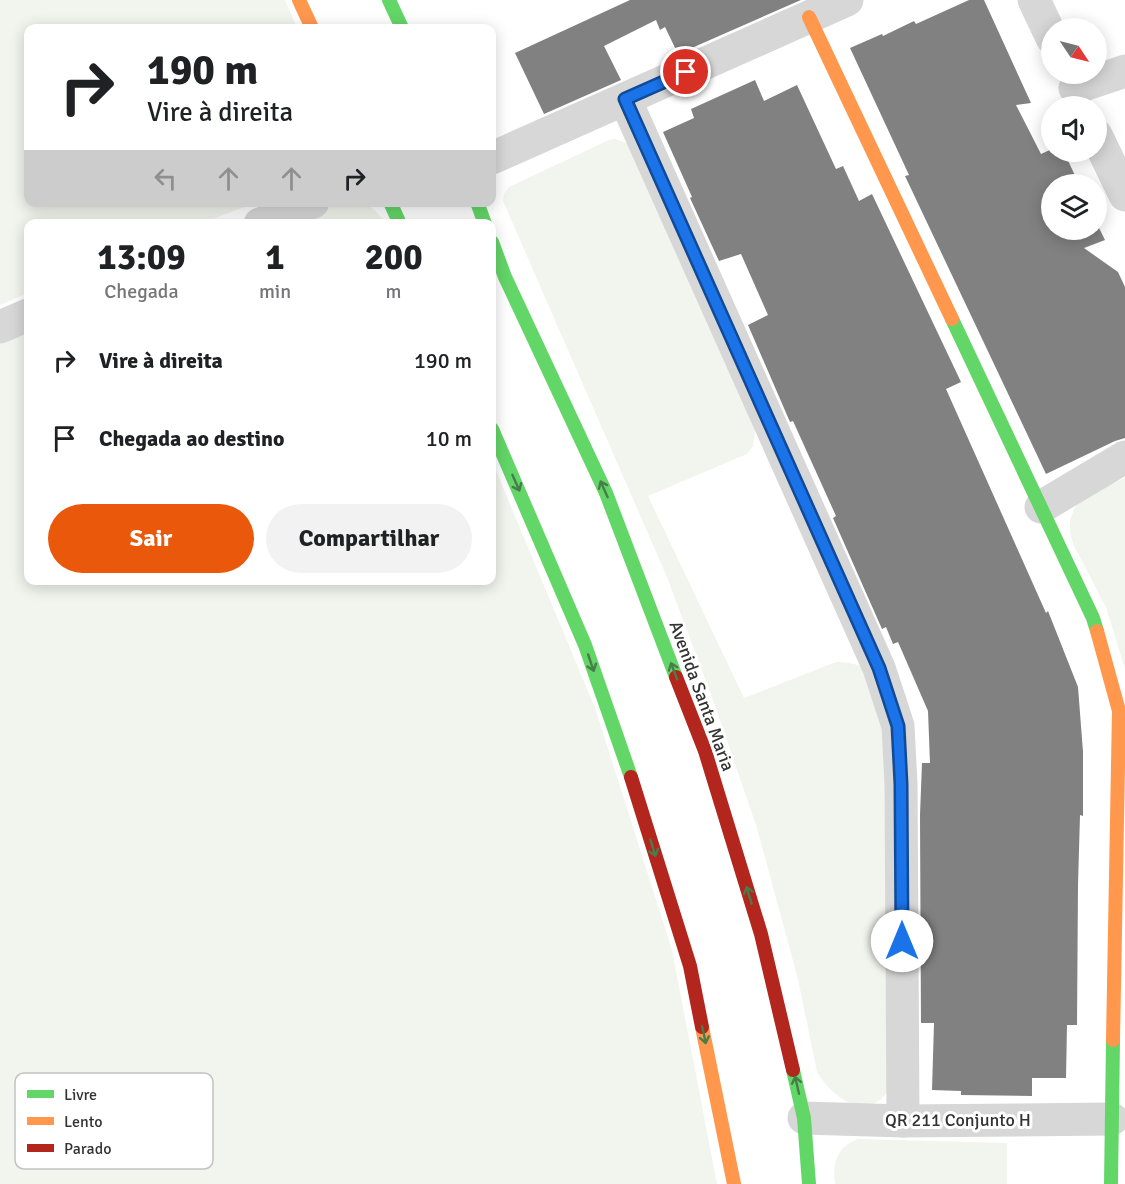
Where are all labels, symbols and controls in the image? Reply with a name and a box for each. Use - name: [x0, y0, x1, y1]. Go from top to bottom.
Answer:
- north arrow: [1041, 18, 1107, 84]
- map controls: [1041, 18, 1107, 240]
- text: 190 m: [147, 45, 258, 96]
- pin: [660, 46, 711, 97]
- icon: right: [48, 48, 126, 126]
- icon: arrive: [669, 55, 702, 88]
- text: Vire à direita: [147, 96, 293, 129]
- button: sound: [1041, 96, 1107, 162]
- icon: left: [149, 162, 182, 195]
- icon: ahead: [212, 162, 245, 195]
- icon: ahead: [275, 162, 308, 195]
- icon: right: [338, 162, 371, 195]
- button: layers: [1041, 174, 1107, 240]
- text: 13:09: [97, 235, 186, 280]
- text: 1: [265, 235, 285, 280]
- text: 200: [364, 235, 423, 280]
- text: Chegada: [104, 279, 179, 304]
- text: min: [259, 279, 291, 304]
- text: m: [386, 279, 402, 304]
- icon: right: [48, 344, 81, 377]
- text: Vire à direita: [99, 347, 223, 374]
- text: 190 m: [414, 347, 472, 374]
- icon: arrive: [48, 422, 81, 455]
- text: Chegada ao destino: [99, 425, 285, 452]
- text: 10 m: [426, 425, 472, 452]
- one-way arrow: [511, 473, 522, 491]
- one-way arrow: [598, 480, 610, 498]
- button: Sair: [48, 504, 254, 573]
- button: Compartilhar: [266, 504, 472, 573]
- street label: Avenida Santa Maria: [665, 618, 739, 774]
- one-way arrow: [587, 653, 598, 671]
- one-way arrow: [668, 662, 679, 681]
- one-way arrow: [648, 838, 659, 857]
- one-way arrow: [743, 886, 754, 905]
- position arrow: [870, 909, 934, 973]
- one-way arrow: [699, 1025, 710, 1045]
- legend: [15, 1073, 213, 1169]
- one-way arrow: [790, 1075, 802, 1094]
- text: Livre: [64, 1085, 97, 1105]
- street label: QR 211 Conjunto H: [885, 1109, 1031, 1131]
- text: Lento: [64, 1112, 102, 1132]
- text: Parado: [64, 1139, 111, 1159]

